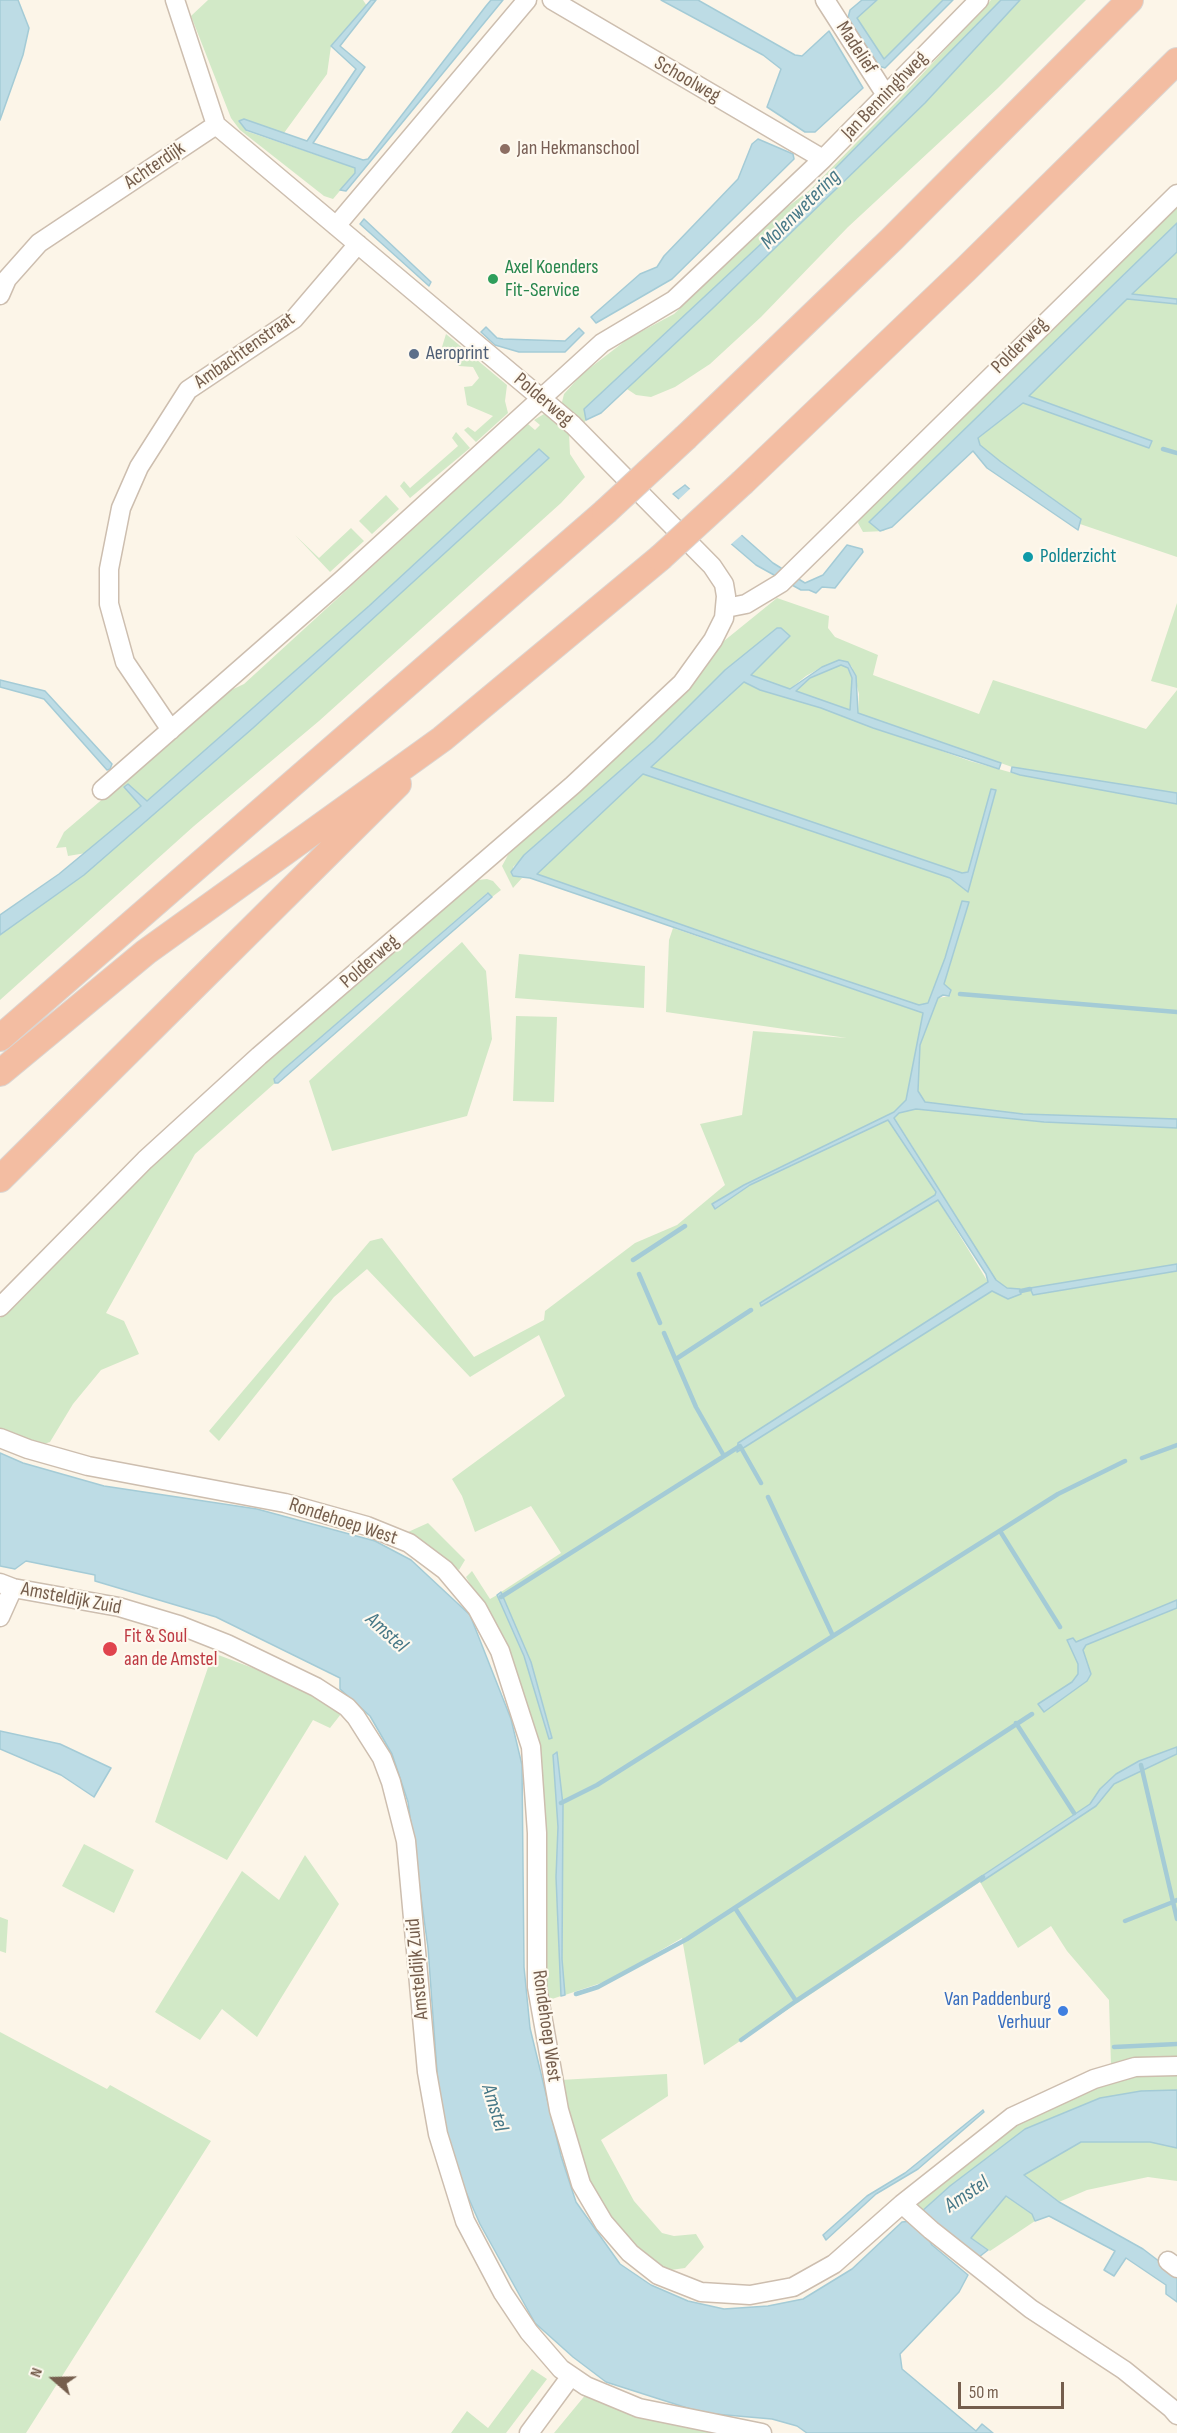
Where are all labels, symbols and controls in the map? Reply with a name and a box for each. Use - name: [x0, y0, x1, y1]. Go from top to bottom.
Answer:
- street label: Madelief: [830, 17, 882, 79]
- street label: Jan Benninghweg: [837, 47, 933, 145]
- street label: Schoolweg: [650, 51, 724, 109]
- street label: Achterdijk: [120, 137, 190, 195]
- place label: Jan Hekmanschool: [517, 137, 640, 161]
- marker: Jan Hekmanschool: [498, 142, 512, 156]
- water label: Molenwetering: [756, 165, 846, 255]
- place label: Axel Koenders Fit-Service: [505, 256, 598, 303]
- marker: Axel Koenders Fit-Service: [486, 272, 500, 286]
- street label: Ambachtenstraat: [190, 308, 300, 394]
- street label: Polderweg: [987, 313, 1053, 379]
- place label: Aeroprint: [426, 342, 489, 366]
- marker: Aeroprint: [407, 347, 421, 361]
- street label: Polderweg: [508, 368, 578, 432]
- place label: Polderzicht: [1040, 545, 1116, 569]
- marker: Polderzicht: [1021, 550, 1035, 564]
- street label: Polderweg: [336, 930, 404, 994]
- street label: Rondehoep West: [286, 1493, 400, 1551]
- street label: Amsteldijk Zuid: [19, 1578, 123, 1620]
- water label: Amstel: [360, 1608, 412, 1658]
- place label: Fit & Soul aan de Amstel: [124, 1625, 217, 1672]
- marker: Fit & Soul aan de Amstel: [101, 1640, 119, 1658]
- street label: Amsteldijk Zuid: [402, 1917, 434, 2021]
- street label: Rondehoep West: [526, 1969, 566, 2083]
- place label: Van Paddenburg Verhuur: [944, 1988, 1051, 2035]
- marker: Van Paddenburg Verhuur: [1056, 2004, 1070, 2018]
- water label: Amstel: [475, 2081, 513, 2135]
- water label: Amstel: [940, 2171, 994, 2219]
- north arrow: [24, 2349, 84, 2409]
- text: N: [26, 2365, 47, 2380]
- scale bar: [961, 2370, 1068, 2408]
- text: 50 m: [969, 2382, 999, 2403]

